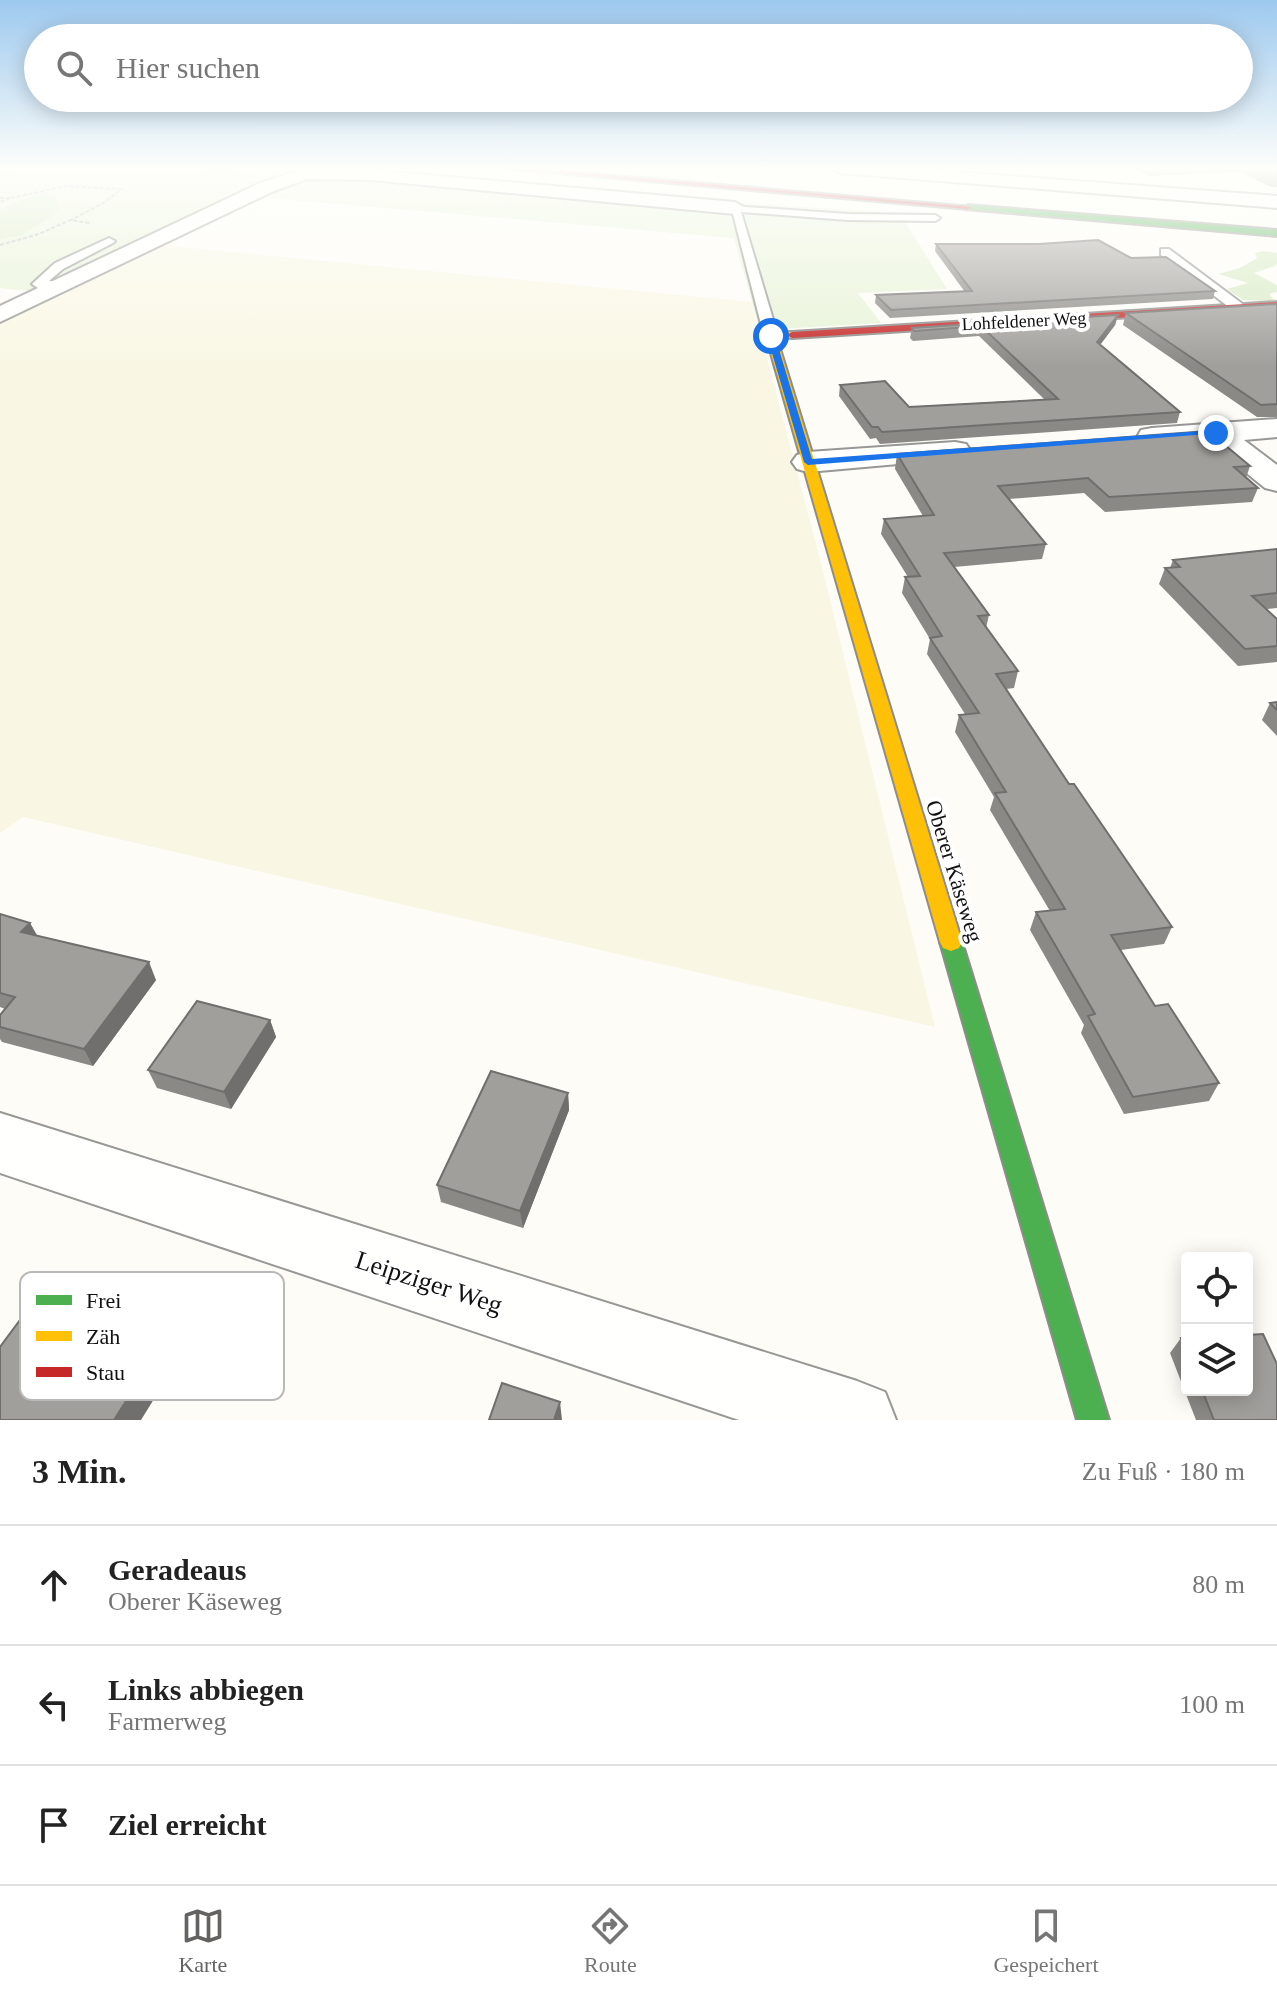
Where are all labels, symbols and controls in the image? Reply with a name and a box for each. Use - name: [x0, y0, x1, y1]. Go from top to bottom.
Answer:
- search box: [24, 24, 1253, 112]
- icon: search: [52, 46, 96, 90]
- text: Hier suchen: [116, 51, 260, 84]
- street label: Lohfeldener Weg: [961, 308, 1087, 334]
- route start: [753, 318, 789, 354]
- route end: [1198, 415, 1234, 451]
- street label: Oberer Käseweg: [921, 797, 988, 945]
- street label: Leipziger Weg: [352, 1245, 506, 1320]
- map controls: [1181, 1252, 1253, 1396]
- button: locate: [1181, 1252, 1253, 1324]
- legend: [20, 1272, 284, 1400]
- text: Frei: [86, 1288, 121, 1313]
- text: Zäh: [86, 1324, 120, 1349]
- button: layers: [1181, 1324, 1253, 1396]
- text: Stau: [86, 1360, 125, 1385]
- text: 3 Min.: [32, 1453, 126, 1490]
- text: Zu Fuß · 180 m: [1082, 1457, 1245, 1486]
- text: Geradeaus: [108, 1553, 246, 1586]
- icon: ahead: [32, 1563, 76, 1607]
- text: 80 m: [1192, 1570, 1245, 1599]
- text: Oberer Käseweg: [108, 1587, 282, 1616]
- text: Links abbiegen: [108, 1673, 304, 1706]
- icon: left: [32, 1683, 76, 1727]
- text: 100 m: [1179, 1690, 1245, 1719]
- text: Farmerweg: [108, 1707, 226, 1736]
- icon: arrive: [32, 1803, 76, 1847]
- text: Ziel erreicht: [108, 1808, 267, 1841]
- tab: Karte: [178, 1904, 227, 1978]
- tab: Route: [584, 1904, 637, 1978]
- tab: Gespeichert: [993, 1904, 1099, 1978]

